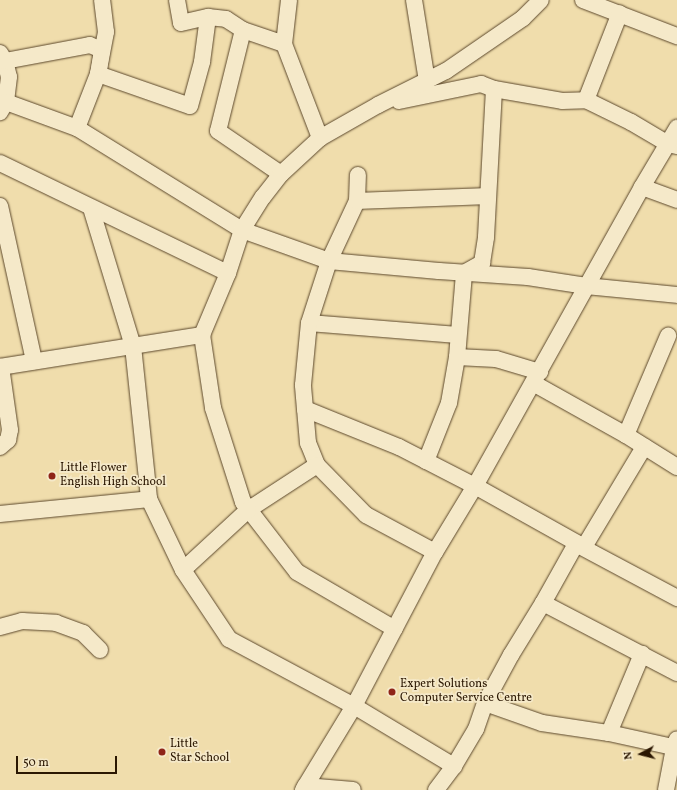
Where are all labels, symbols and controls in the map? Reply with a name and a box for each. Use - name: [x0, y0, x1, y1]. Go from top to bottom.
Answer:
- place label: Little Flower English High School: [60, 462, 166, 490]
- marker: Little Flower English High School: [47, 471, 57, 481]
- place label: Expert Solutions Computer Service Centre: [400, 678, 532, 706]
- marker: Expert Solutions Computer Service Centre: [387, 687, 397, 697]
- north arrow: [621, 734, 661, 774]
- place label: Little Star School: [170, 738, 229, 766]
- marker: Little Star School: [157, 747, 167, 757]
- scale bar: [18, 748, 119, 774]
- text: N: [621, 751, 637, 760]
- text: 50 m: [23, 755, 49, 771]

